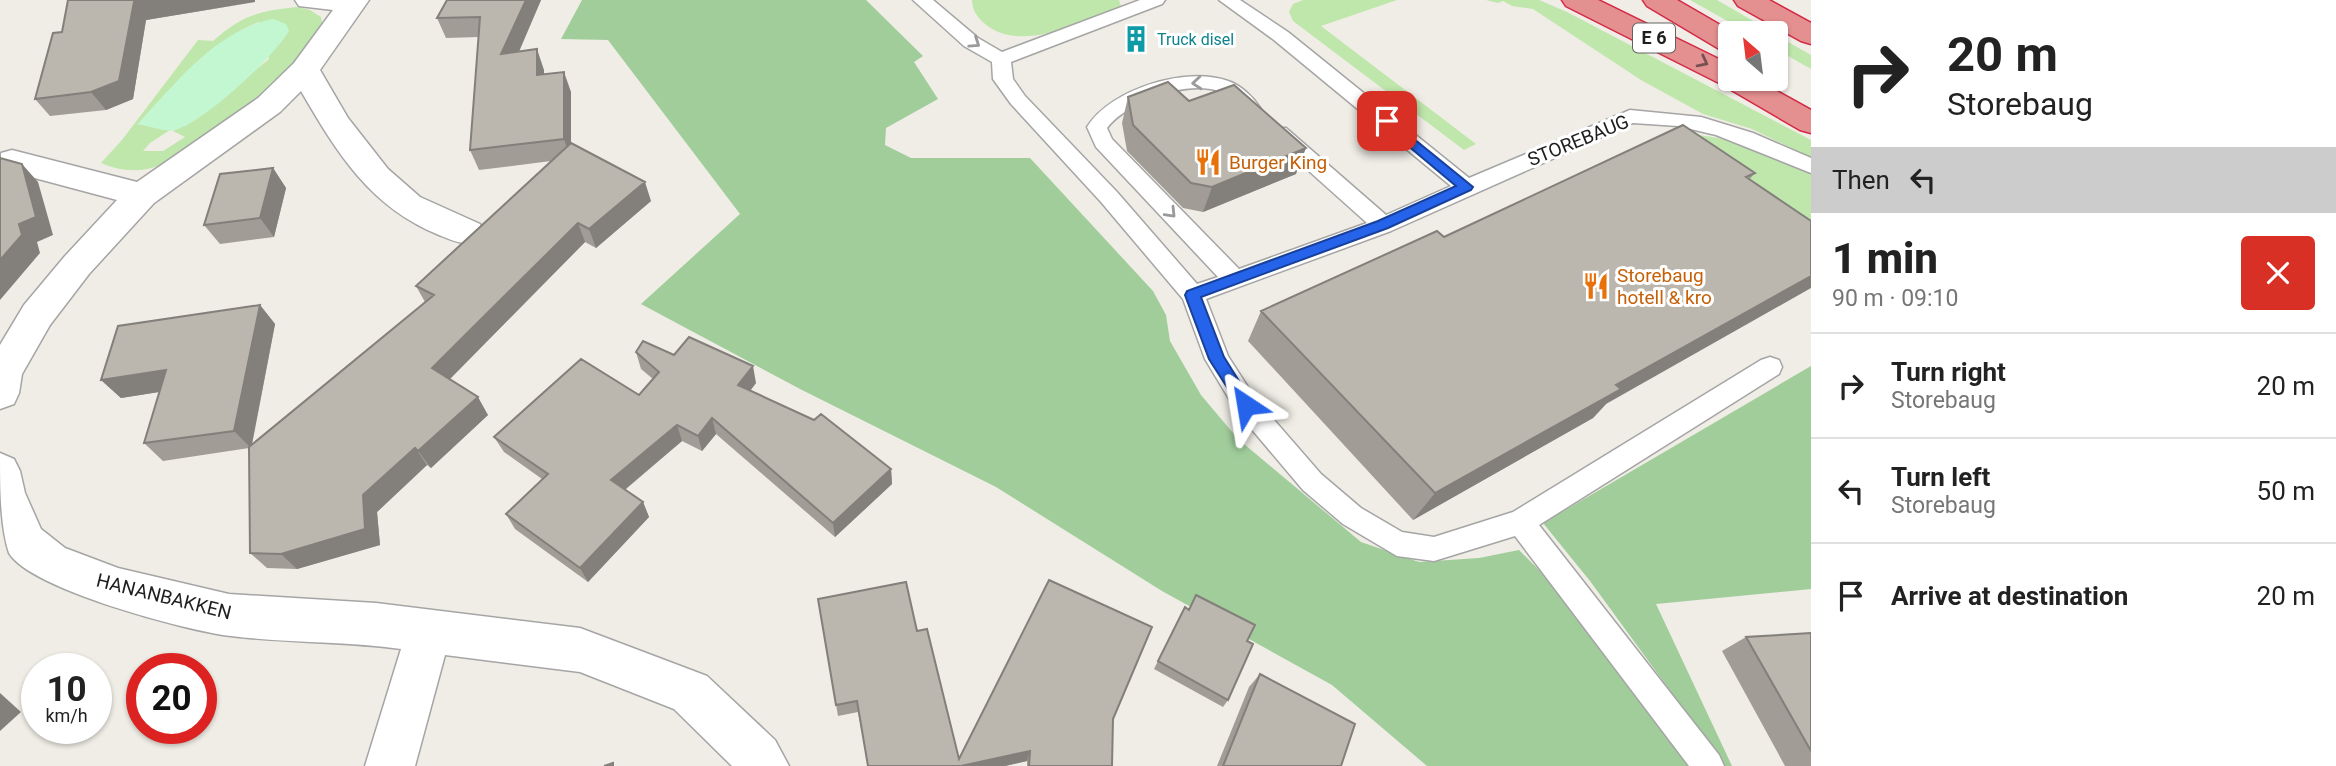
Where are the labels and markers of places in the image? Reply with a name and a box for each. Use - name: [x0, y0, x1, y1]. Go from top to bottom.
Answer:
- building icon: Truck disel: [1121, 24, 1151, 54]
- place label: Truck disel: [1157, 30, 1234, 49]
- pin: [1357, 91, 1417, 151]
- restaurant icon: Burger King: [1193, 147, 1223, 177]
- place label: Burger King: [1229, 151, 1327, 174]
- place label: Storebaug hotell & kro: [1617, 264, 1712, 309]
- restaurant icon: Storebaug hotell & kro: [1581, 271, 1611, 301]

